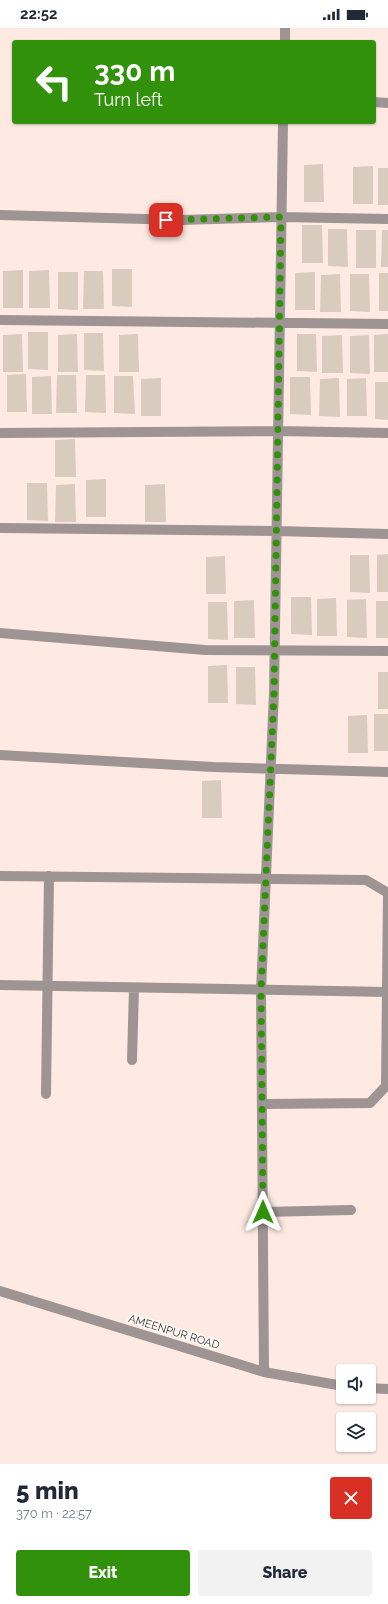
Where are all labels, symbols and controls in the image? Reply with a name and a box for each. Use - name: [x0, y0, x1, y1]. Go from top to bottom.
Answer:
- text: 22:52: [20, 5, 57, 23]
- text: 330 m: [94, 55, 175, 88]
- icon: left: [28, 56, 80, 108]
- text: Turn left: [94, 89, 163, 110]
- pin: [149, 203, 183, 237]
- icon: arrive: [155, 209, 177, 231]
- position arrow: [242, 1191, 284, 1233]
- street label: AMEENPUR ROAD: [127, 1312, 221, 1352]
- map controls: [336, 1364, 376, 1452]
- button: sound: [336, 1364, 376, 1404]
- button: layers: [336, 1412, 376, 1452]
- text: 5 min: [16, 1476, 79, 1505]
- button: close: [330, 1477, 372, 1519]
- text: 370 m · 22:57: [16, 1506, 92, 1521]
- button: Exit: [16, 1550, 190, 1596]
- button: Share: [198, 1550, 372, 1596]

